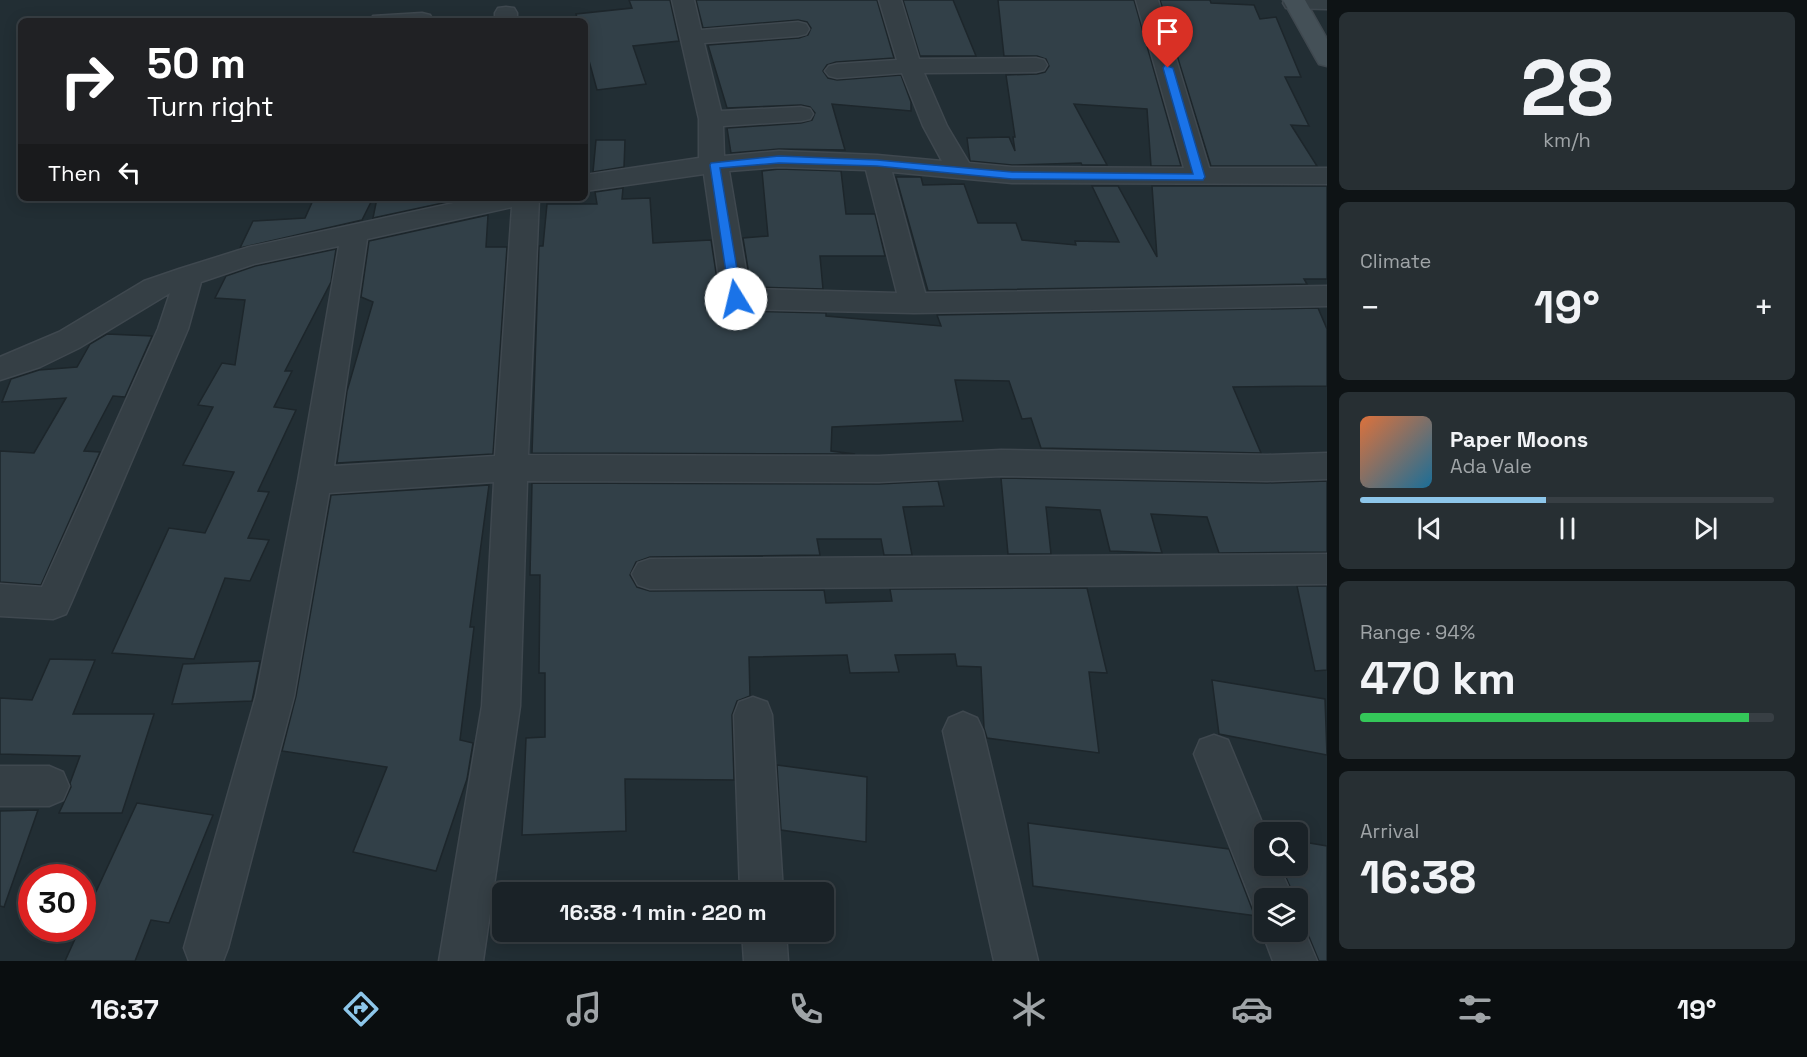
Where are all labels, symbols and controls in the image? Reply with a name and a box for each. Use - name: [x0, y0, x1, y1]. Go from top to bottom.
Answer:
- pin: [1142, 6, 1193, 68]
- icon: arrive: [1151, 15, 1184, 48]
- text: 50 m: [147, 37, 246, 90]
- text: 28: [1520, 38, 1614, 138]
- icon: right: [48, 42, 126, 120]
- text: Turn right: [147, 89, 274, 124]
- text: km/h: [1543, 127, 1591, 153]
- icon: left: [113, 156, 146, 189]
- text: Then: [48, 159, 101, 187]
- text: Climate: [1360, 248, 1431, 274]
- position arrow: [704, 267, 768, 331]
- text: 19°: [1534, 279, 1600, 336]
- text: −: [1360, 287, 1380, 329]
- text: +: [1754, 287, 1774, 329]
- text: Paper Moons: [1450, 425, 1588, 453]
- text: Ada Vale: [1450, 453, 1532, 479]
- icon: previous: [1413, 512, 1446, 545]
- icon: pause: [1551, 512, 1584, 545]
- icon: next: [1689, 512, 1722, 545]
- text: Range · 94%: [1360, 619, 1475, 645]
- text: 470 km: [1360, 650, 1516, 707]
- text: Arrival: [1360, 818, 1419, 844]
- map controls: [1254, 822, 1308, 942]
- button: search: [1254, 822, 1308, 876]
- text: 16:38: [1360, 849, 1476, 906]
- speed limit sign: 30: [18, 864, 96, 942]
- button: layers: [1254, 888, 1308, 942]
- text: 16:38 · 1 min · 220 m: [559, 898, 767, 926]
- icon: directions: [340, 988, 382, 1030]
- icon: music: [563, 988, 605, 1030]
- icon: phone: [785, 988, 827, 1030]
- icon: climate: [1008, 988, 1050, 1030]
- icon: car: [1231, 988, 1273, 1030]
- icon: filters: [1454, 988, 1496, 1030]
- text: 16:37: [90, 992, 159, 1027]
- text: 19°: [1677, 992, 1717, 1027]

